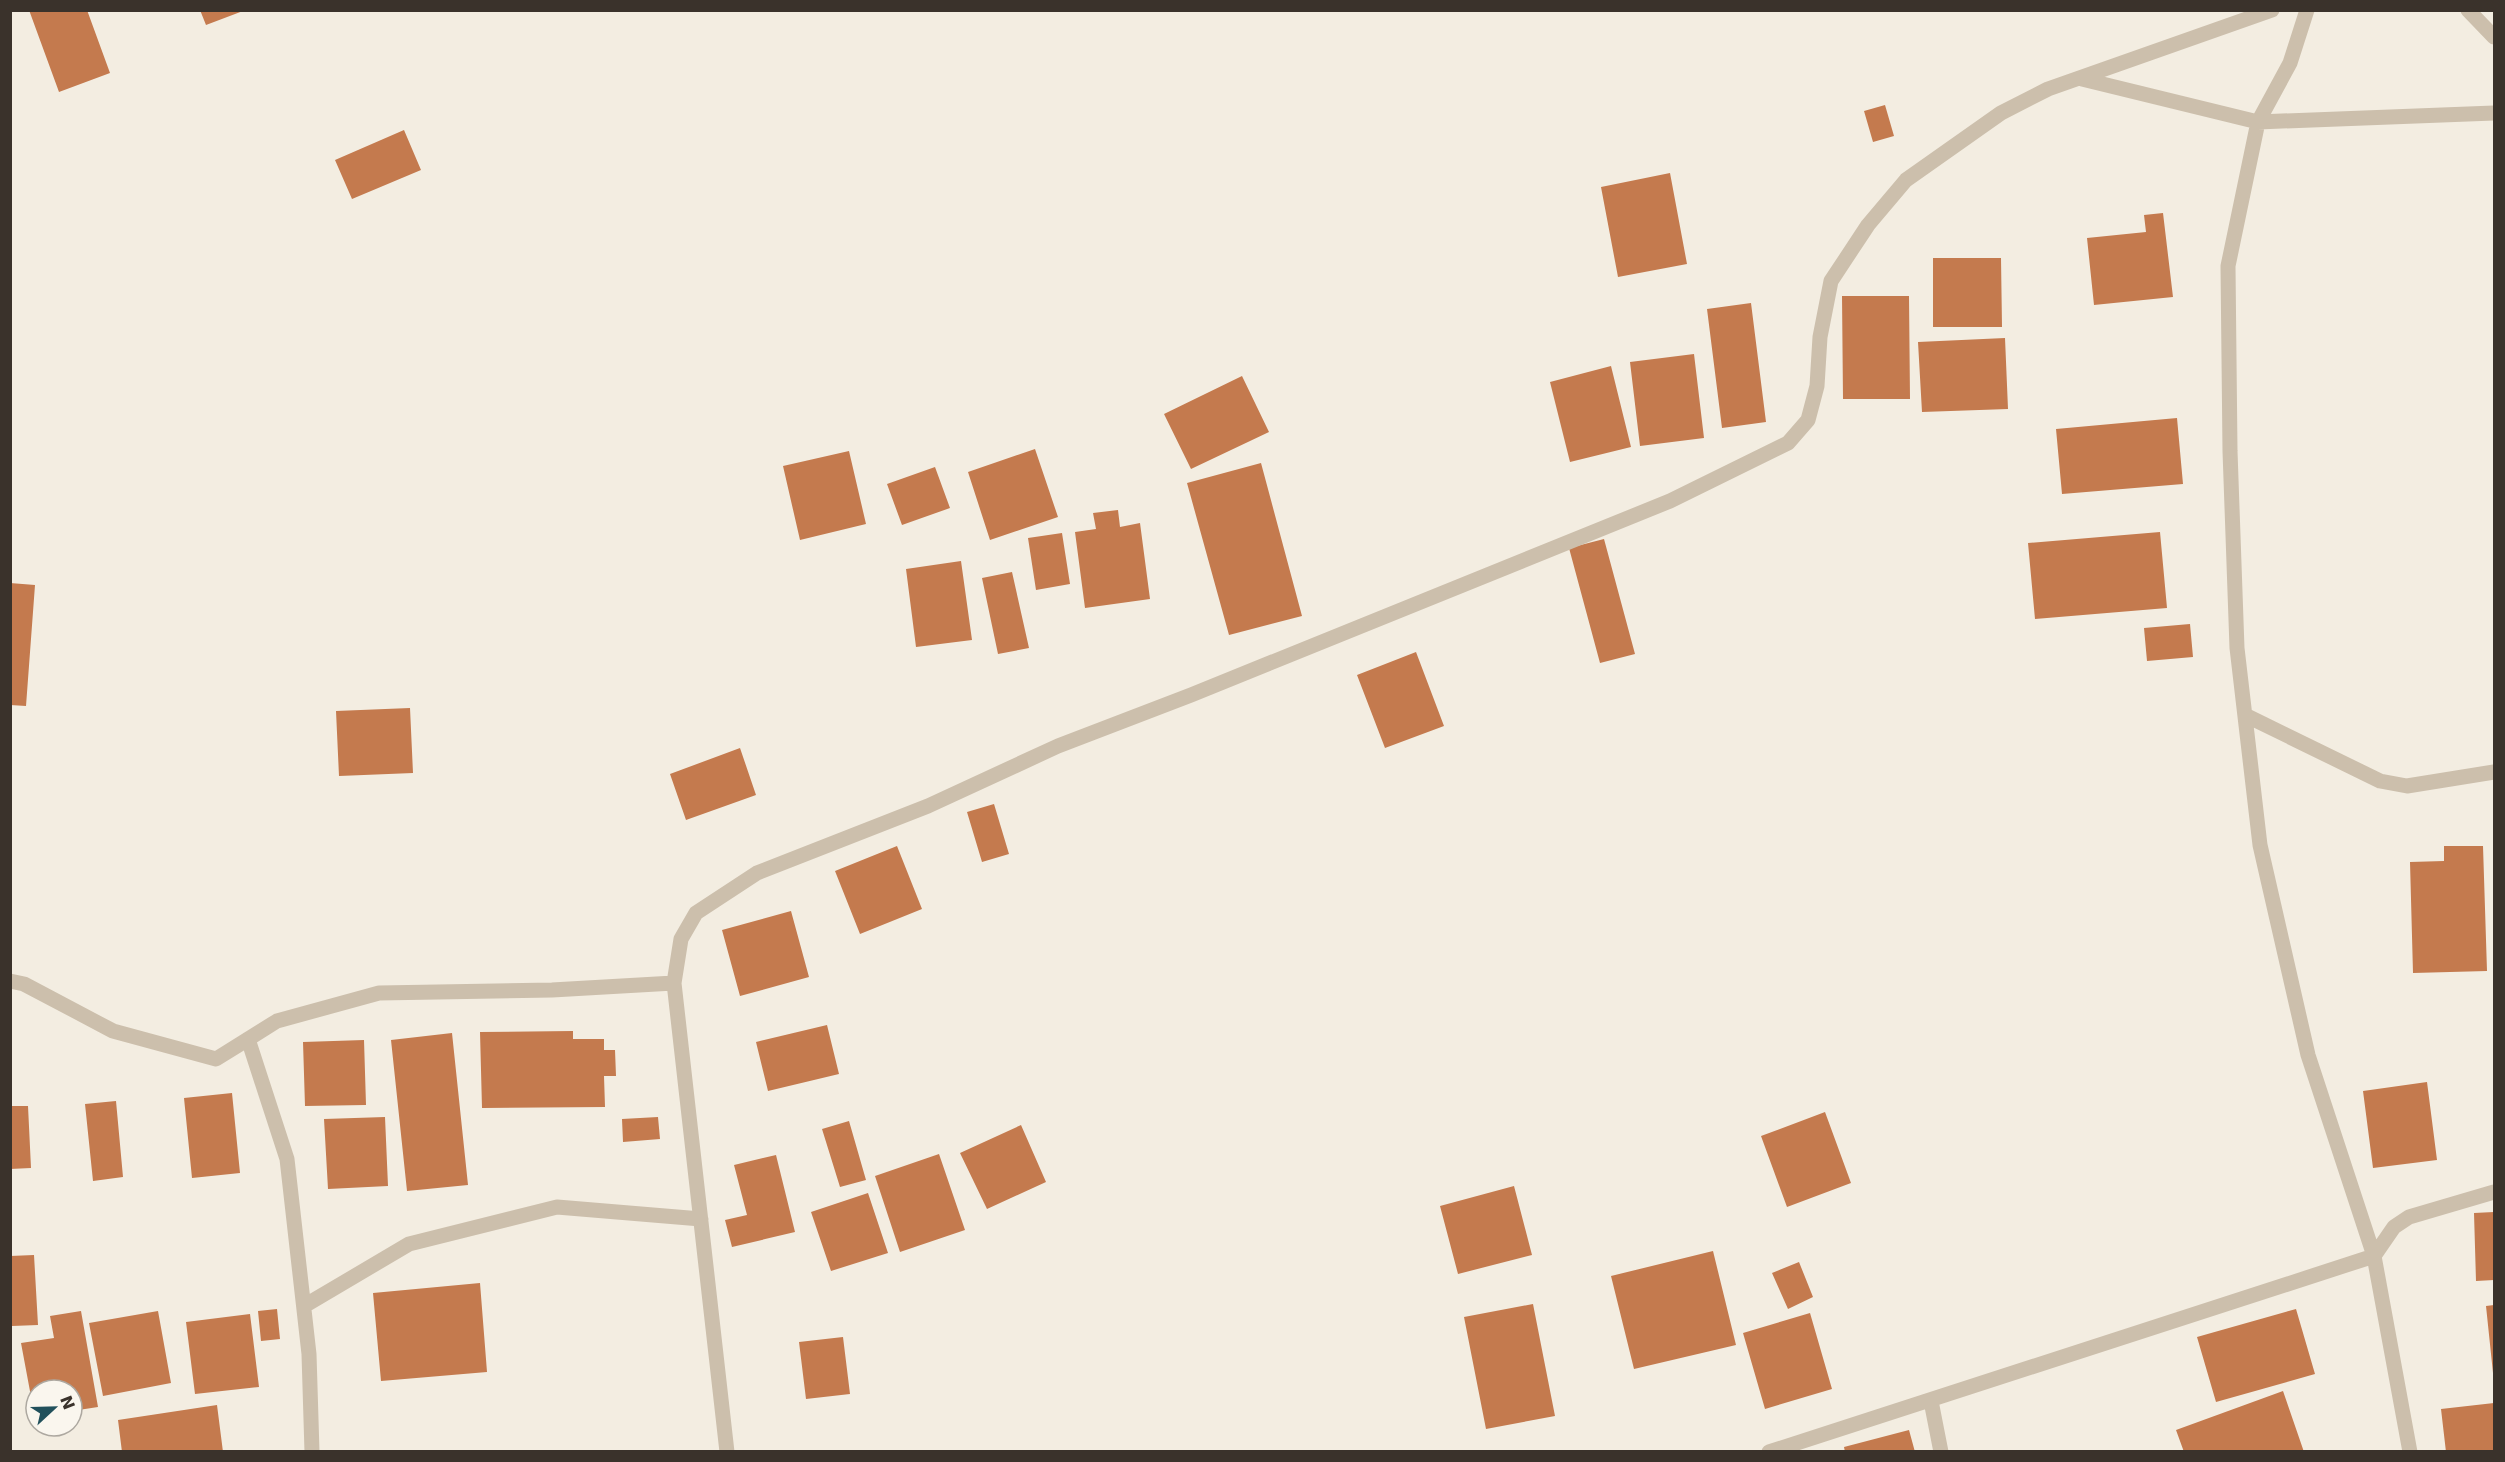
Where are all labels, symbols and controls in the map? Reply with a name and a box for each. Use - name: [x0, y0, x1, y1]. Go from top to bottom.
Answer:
- north arrow: [24, 1378, 84, 1438]
- text: N: [56, 1393, 79, 1412]

